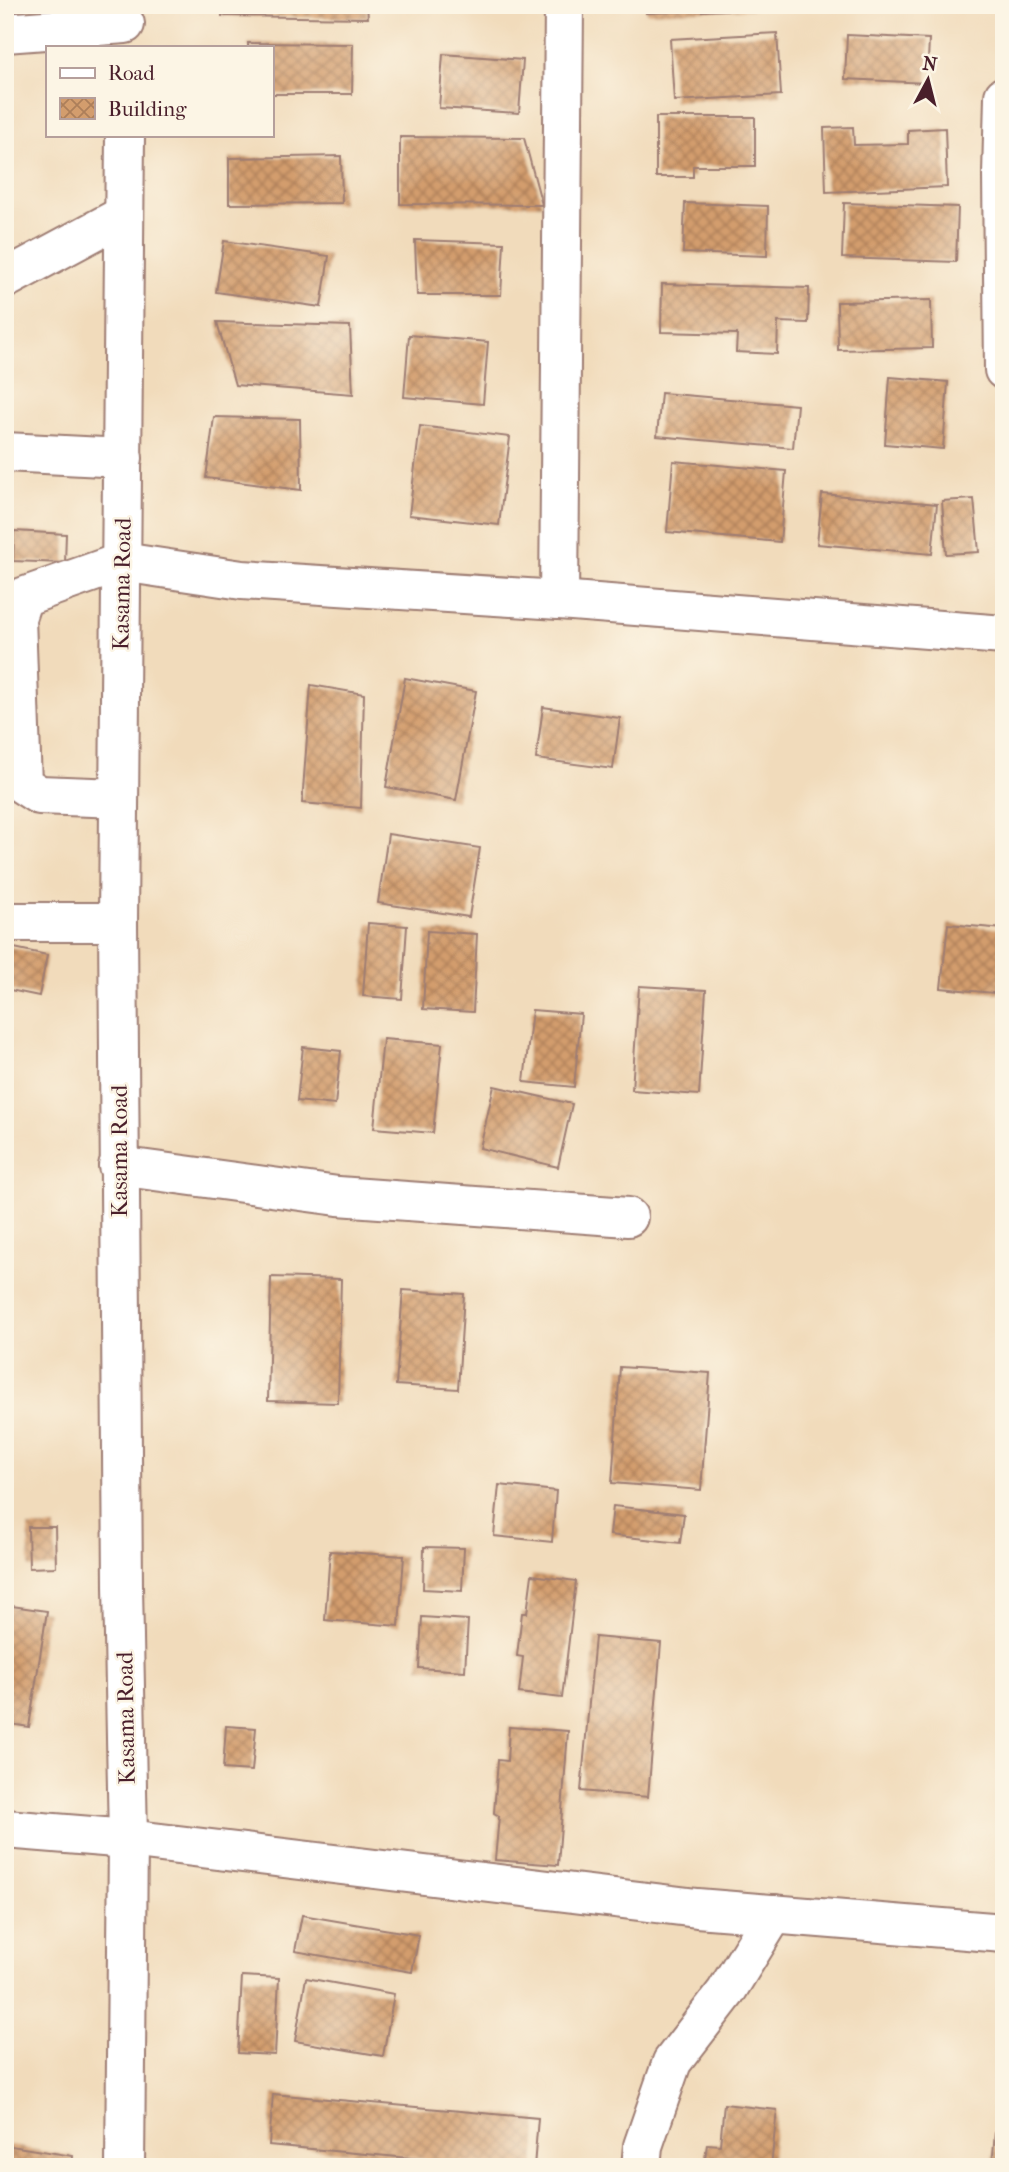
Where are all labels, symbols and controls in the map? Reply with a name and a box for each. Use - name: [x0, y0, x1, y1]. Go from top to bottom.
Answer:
- legend: [46, 46, 273, 136]
- north arrow: [894, 46, 964, 116]
- text: N: [921, 52, 939, 76]
- text: Road: [108, 61, 155, 85]
- text: Building: [108, 97, 187, 121]
- street label: Kasama Road: [107, 517, 137, 651]
- street label: Kasama Road: [106, 1084, 133, 1217]
- street label: Kasama Road: [111, 1651, 141, 1785]

